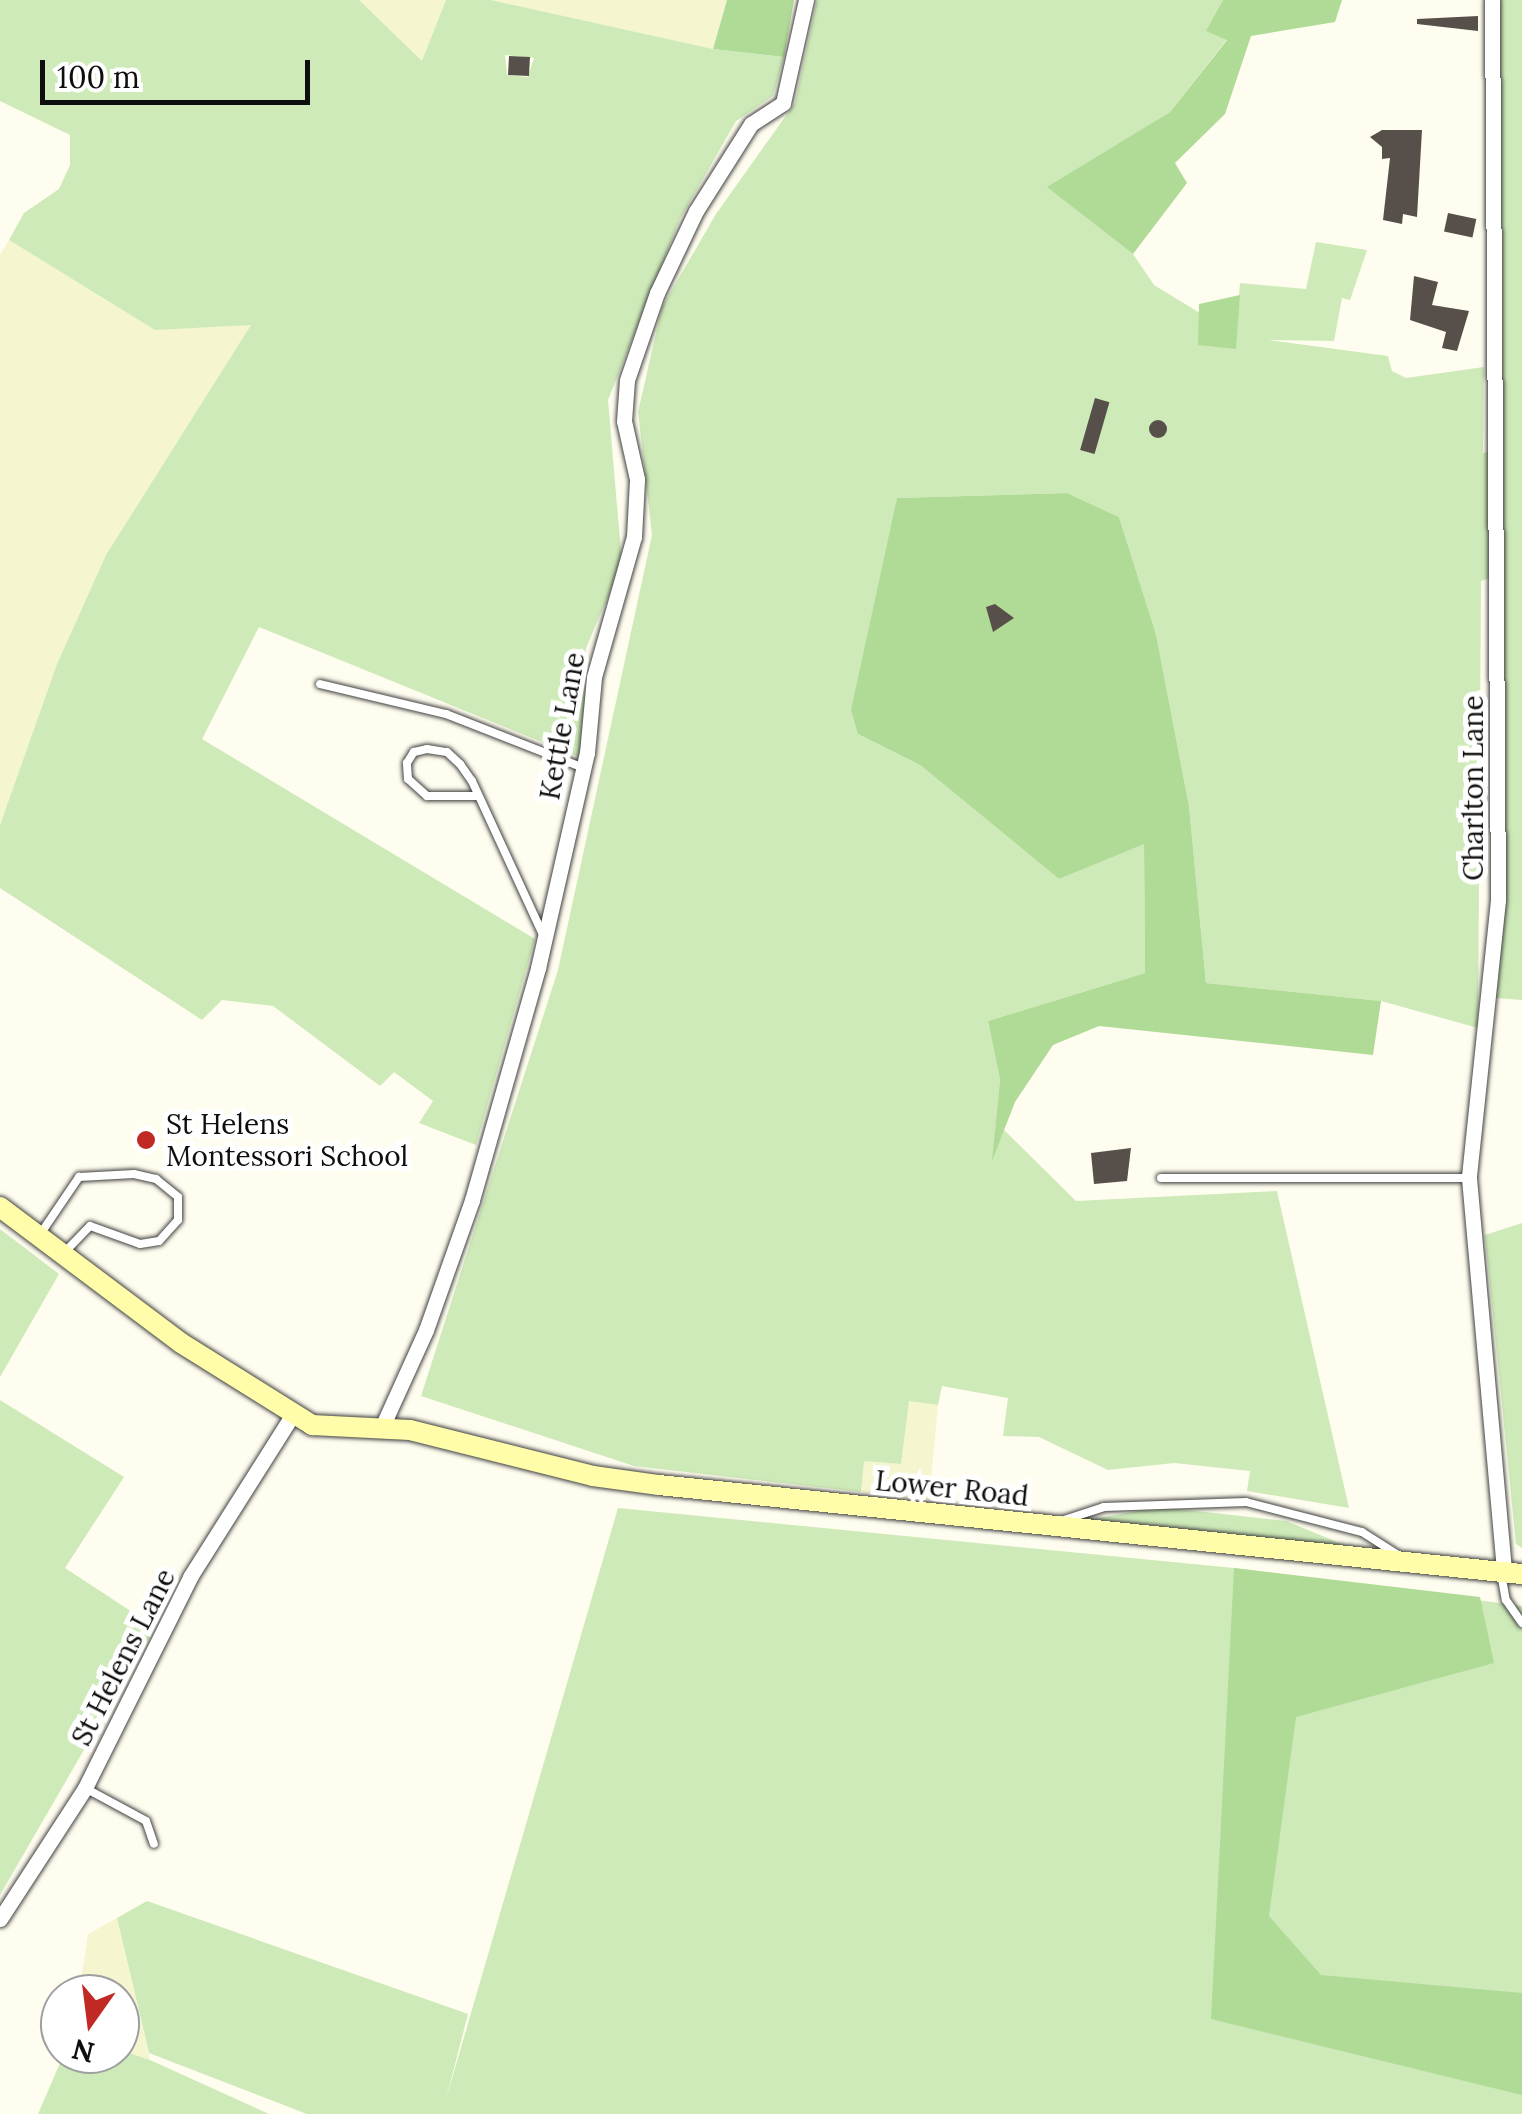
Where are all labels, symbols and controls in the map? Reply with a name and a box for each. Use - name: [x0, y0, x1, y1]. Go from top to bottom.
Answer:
- scale bar: [45, 40, 315, 102]
- text: 100 m: [57, 58, 140, 96]
- street label: Kettle Lane: [533, 650, 591, 802]
- street label: Charlton Lane: [1456, 695, 1490, 881]
- place label: St Helens Montessori School: [166, 1107, 408, 1173]
- marker: St Helens Montessori School: [135, 1129, 157, 1151]
- street label: Lower Road: [874, 1463, 1030, 1513]
- street label: St Helens Lane: [64, 1563, 182, 1751]
- north arrow: [40, 1974, 140, 2074]
- text: N: [68, 2031, 98, 2071]

